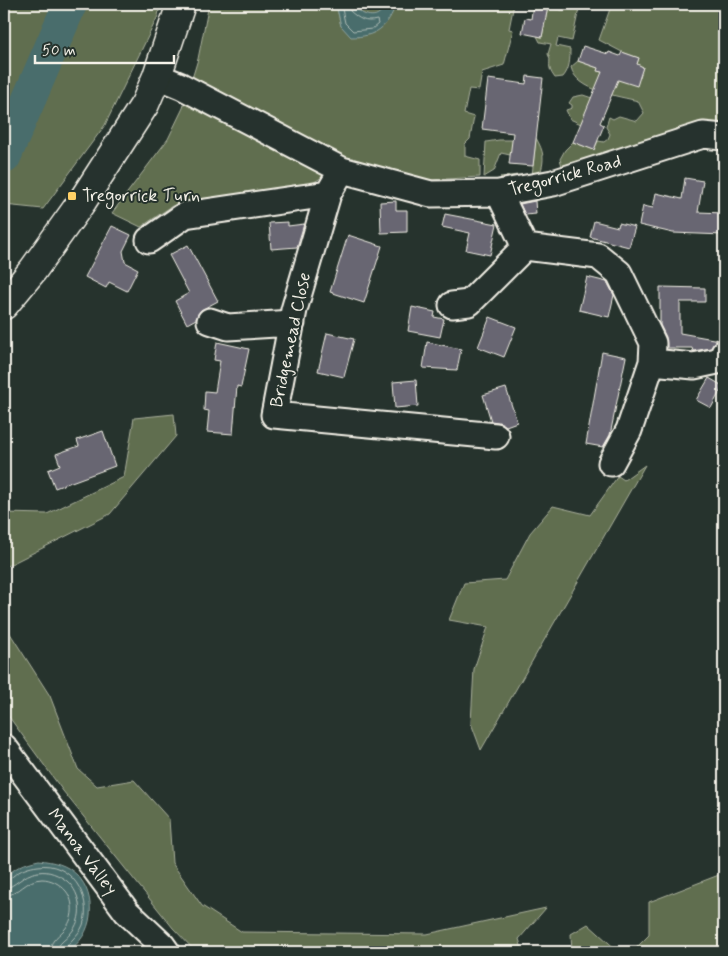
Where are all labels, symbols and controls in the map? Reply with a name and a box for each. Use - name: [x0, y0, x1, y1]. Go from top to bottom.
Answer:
- scale bar: [35, 32, 174, 64]
- text: 50 m: [42, 41, 76, 61]
- street label: Tregorrick Road: [506, 149, 624, 204]
- place label: Tregorrick Turn: [82, 184, 200, 209]
- marker: Tregorrick Turn: [66, 190, 78, 202]
- street label: Bridgemead Close: [265, 270, 317, 410]
- street label: Manoa Valley: [41, 804, 123, 900]

